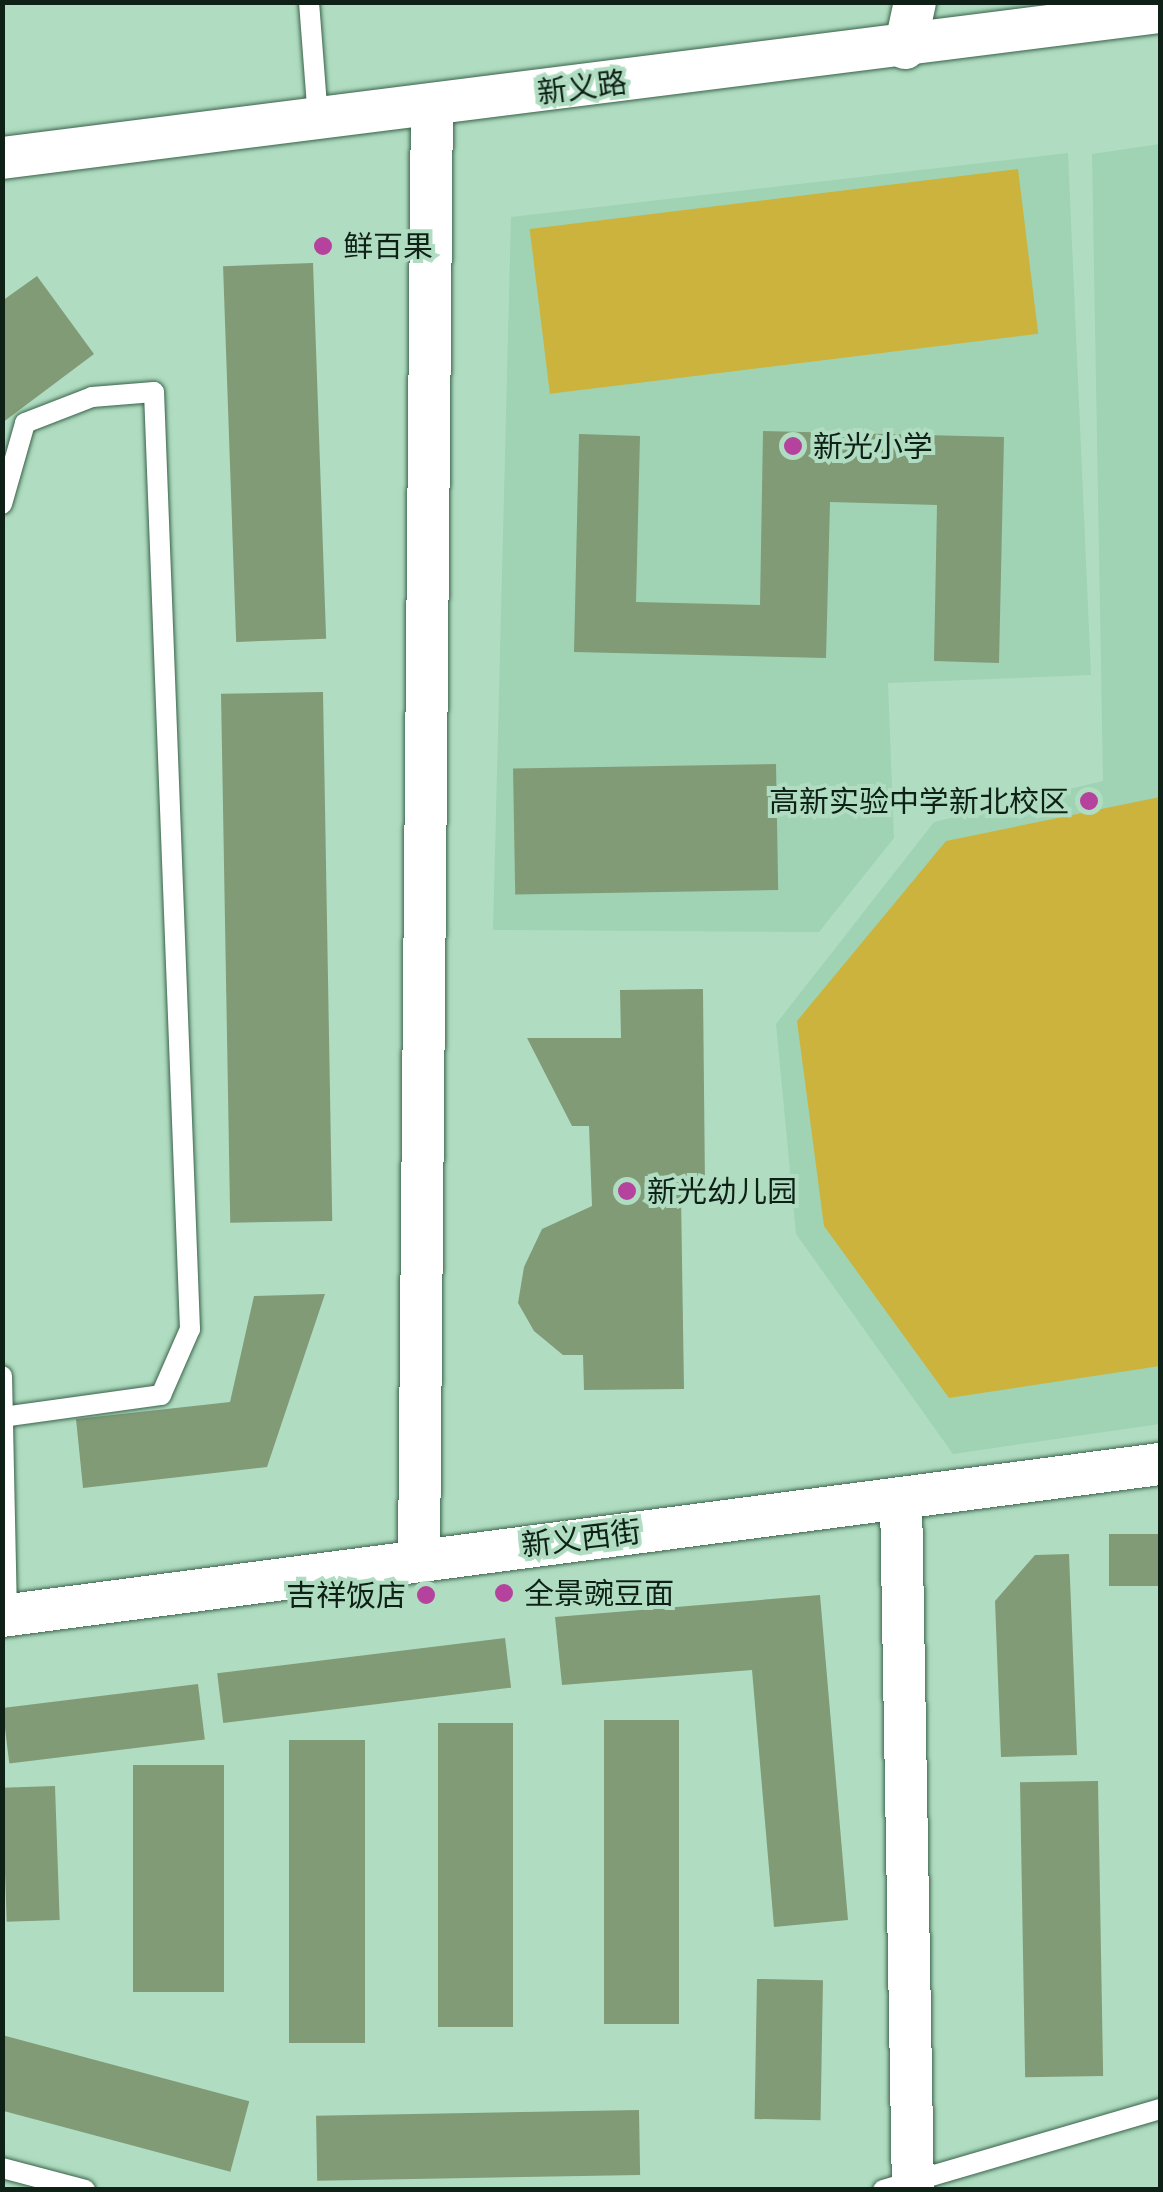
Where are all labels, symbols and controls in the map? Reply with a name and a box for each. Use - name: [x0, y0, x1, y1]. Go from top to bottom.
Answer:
- street label: 新义路: [535, 64, 629, 110]
- place label: 鲜百果: [343, 228, 433, 264]
- marker: 鲜百果: [312, 235, 334, 257]
- place label: 新光小学: [813, 428, 933, 464]
- marker: 新光小学: [782, 435, 804, 457]
- place label: 高新实验中学新北校区: [769, 783, 1069, 819]
- marker: 高新实验中学新北校区: [1078, 790, 1100, 812]
- place label: 新光幼儿园: [647, 1173, 797, 1209]
- marker: 新光幼儿园: [616, 1180, 638, 1202]
- street label: 新义西街: [519, 1513, 643, 1563]
- place label: 全景豌豆面: [524, 1575, 674, 1611]
- place label: 吉祥饭店: [286, 1577, 406, 1613]
- marker: 全景豌豆面: [493, 1582, 515, 1604]
- marker: 吉祥饭店: [415, 1584, 437, 1606]

